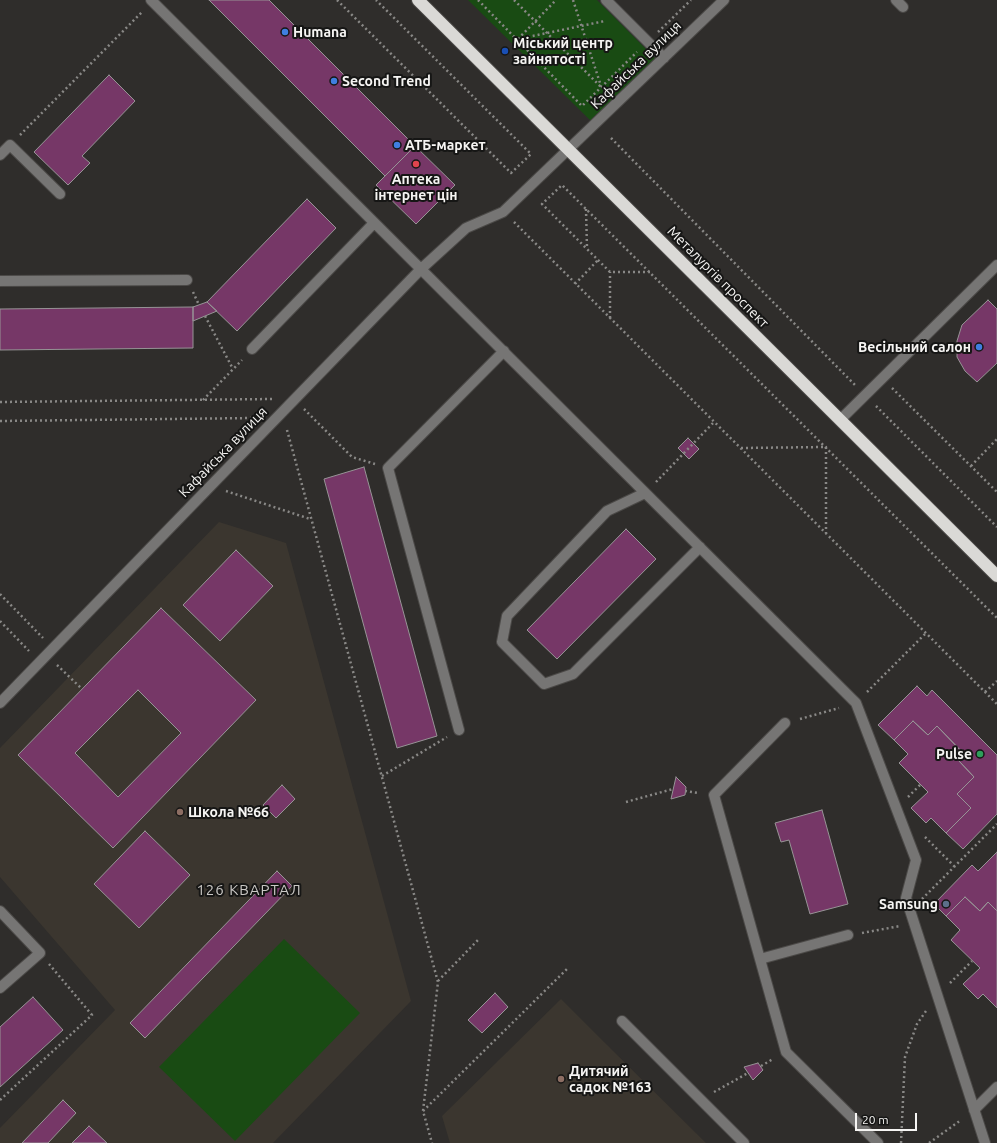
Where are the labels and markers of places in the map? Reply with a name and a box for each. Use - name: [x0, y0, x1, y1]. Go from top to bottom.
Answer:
- place label: Humana: [293, 24, 347, 40]
- marker: Humana: [280, 27, 290, 37]
- place label: Міський центр зайнятості: [513, 35, 613, 68]
- marker: Міський центр зайнятості: [500, 46, 510, 56]
- place label: Second Trend: [342, 73, 431, 89]
- marker: Second Trend: [329, 76, 339, 86]
- place label: АТБ-маркет: [405, 137, 486, 153]
- marker: АТБ-маркет: [392, 140, 402, 150]
- marker: Аптека інтернет цін: [411, 159, 421, 169]
- place label: Аптека інтернет цін: [374, 171, 458, 204]
- place label: Весільний салон: [858, 339, 971, 355]
- marker: Весільний салон: [974, 342, 984, 352]
- place label: Pulse: [936, 746, 972, 762]
- marker: Pulse: [975, 749, 985, 759]
- place label: Школа №66: [188, 804, 269, 820]
- marker: Школа №66: [175, 807, 185, 817]
- place label: Samsung: [879, 896, 938, 912]
- marker: Samsung: [941, 899, 951, 909]
- place label: Дитячий садок №163: [569, 1063, 652, 1096]
- marker: Дитячий садок №163: [556, 1074, 566, 1084]

